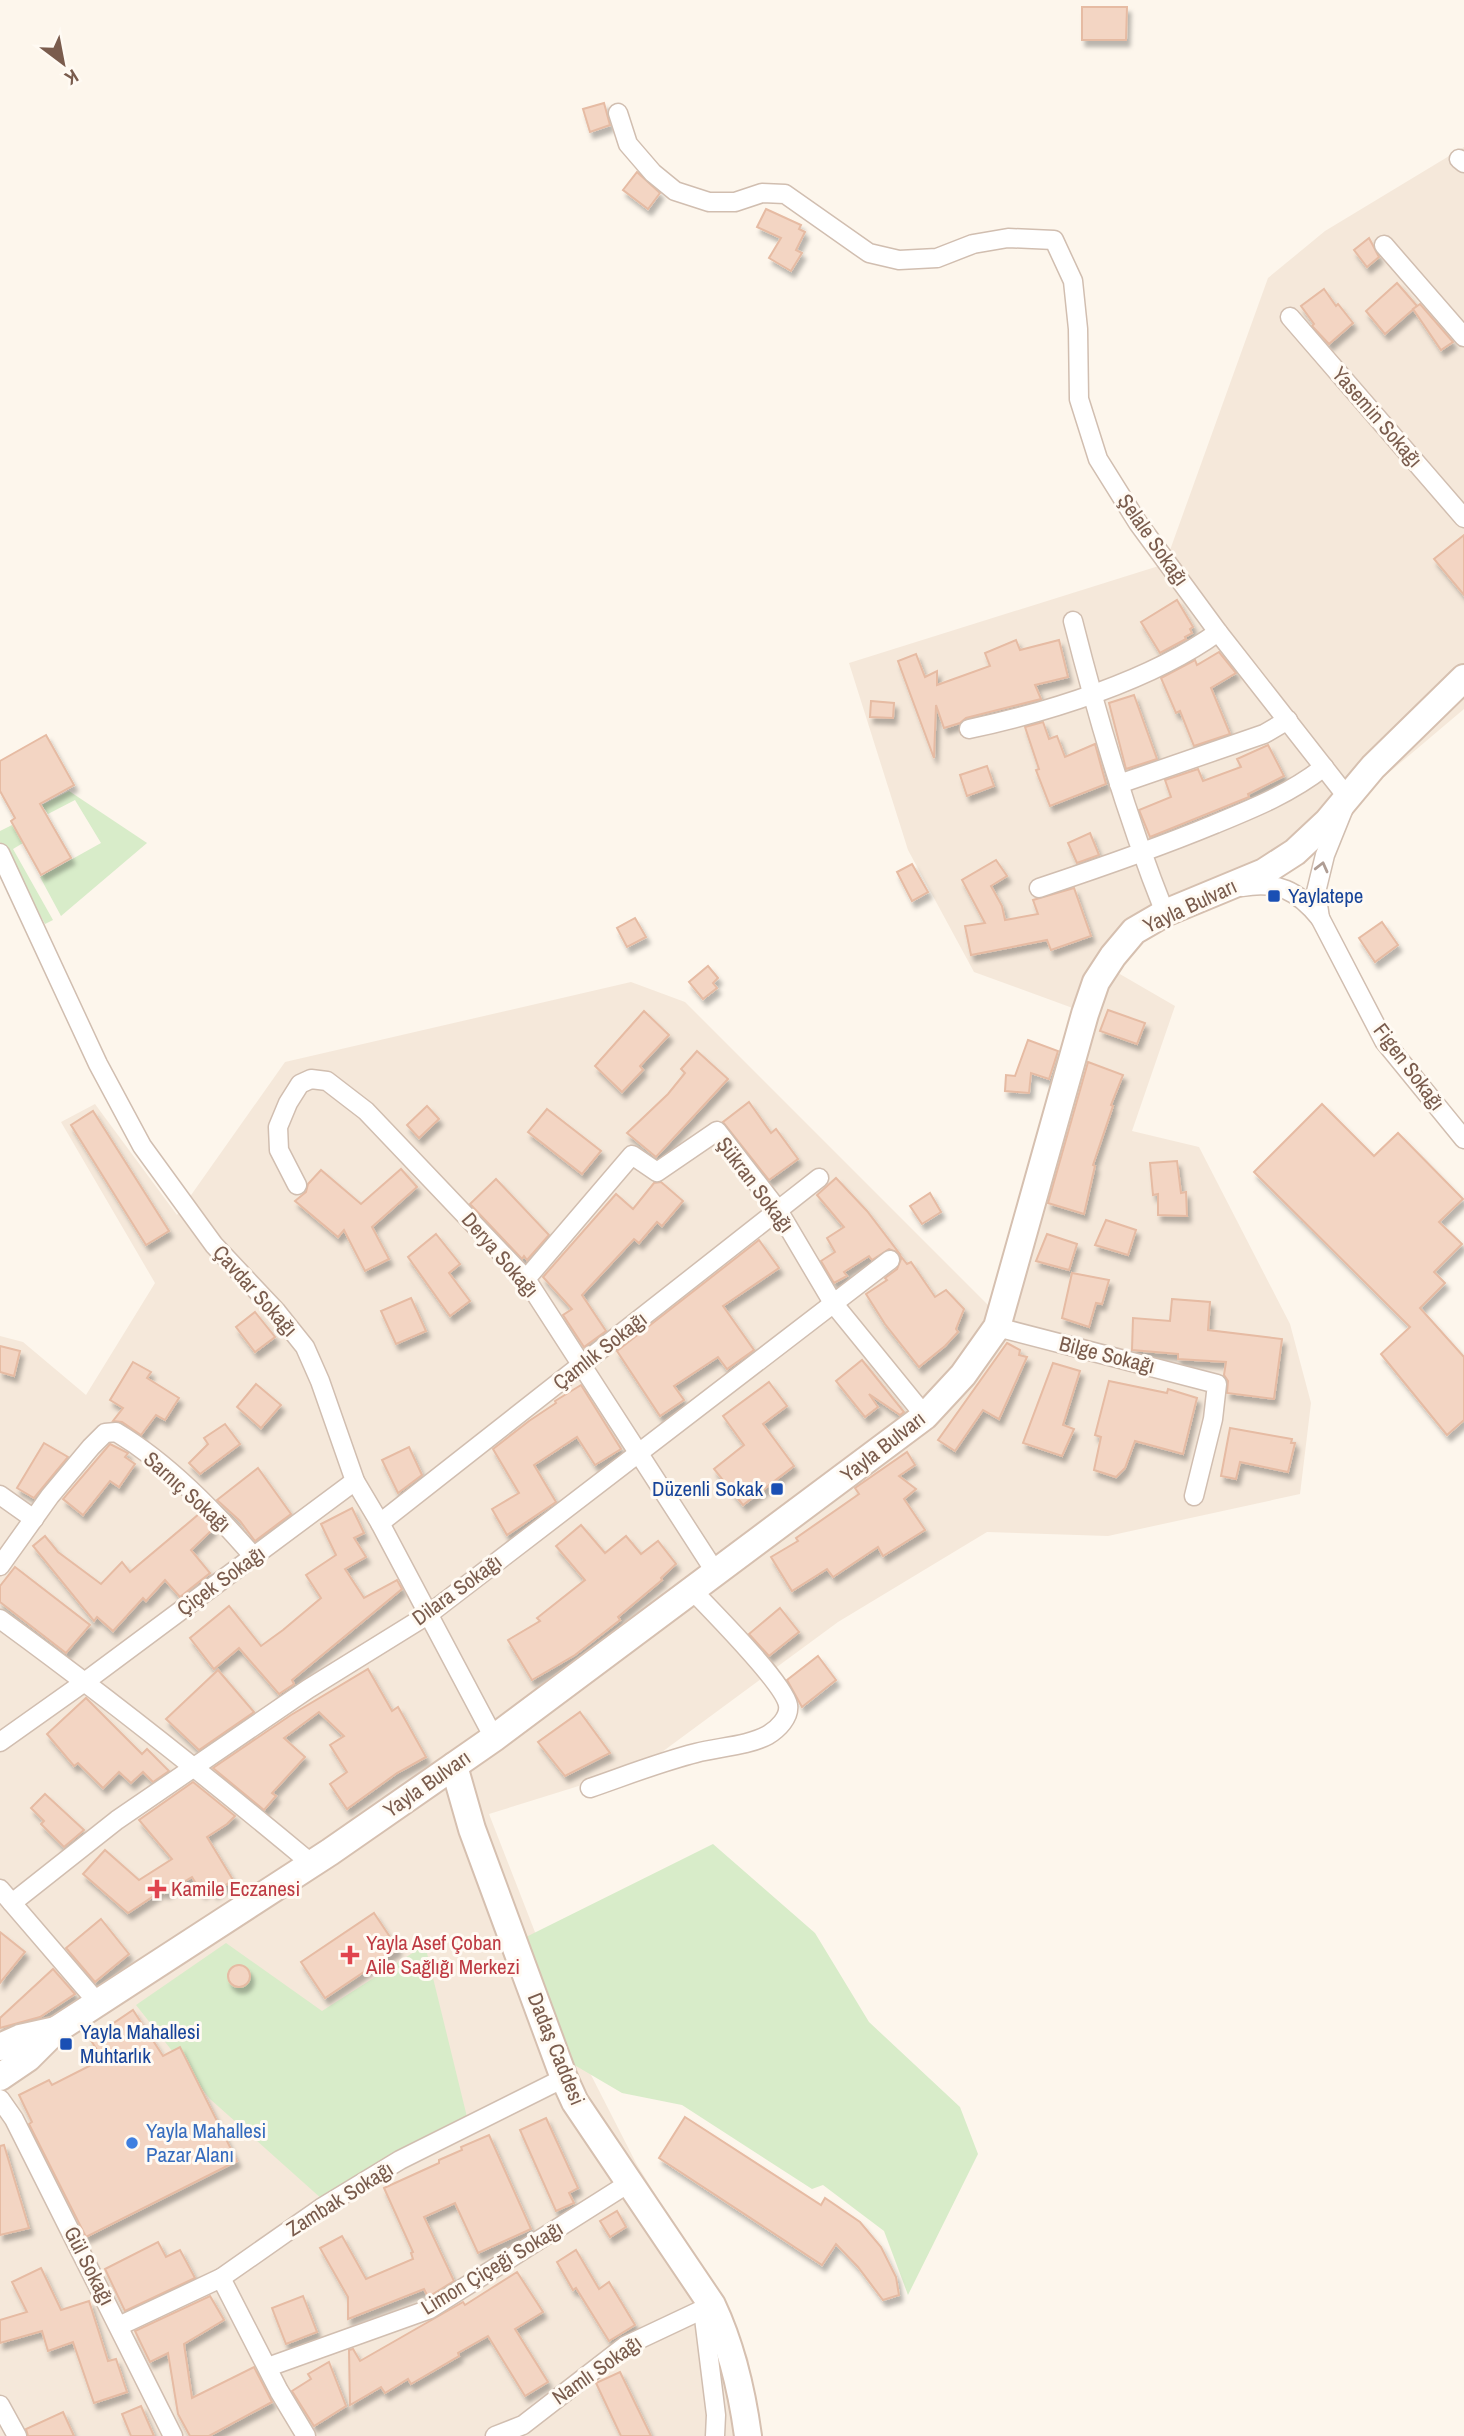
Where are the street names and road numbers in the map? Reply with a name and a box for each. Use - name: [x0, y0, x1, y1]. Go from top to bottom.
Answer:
- street label: Yasemin Sokağı: [1325, 360, 1429, 473]
- street label: Şelale Sokağı: [1111, 488, 1196, 592]
- street label: Yayla Bulvarı: [1138, 871, 1241, 940]
- street label: Figen Sokağı: [1367, 1017, 1452, 1116]
- street label: Şükran Sokağı: [710, 1131, 801, 1239]
- street label: Derya Sokağı: [455, 1206, 546, 1304]
- street label: Çavdar Sokağı: [206, 1239, 304, 1343]
- street label: Çamlık Sokağı: [547, 1305, 653, 1397]
- street label: Bilge Sokağı: [1056, 1329, 1158, 1380]
- street label: Yayla Bulvarı: [834, 1404, 931, 1489]
- street label: Sarnıç Sokağı: [137, 1445, 237, 1539]
- street label: Çiçek Sokağı: [171, 1539, 271, 1622]
- street label: Dilara Sokağı: [406, 1547, 507, 1632]
- street label: Yayla Bulvarı: [377, 1743, 476, 1824]
- street label: Dadaş Caddesi: [521, 1988, 592, 2109]
- street label: Zambak Sokağı: [281, 2154, 399, 2243]
- street label: Limon Çiçeği Sokağı: [415, 2214, 568, 2321]
- street label: Gül Sokağı: [57, 2221, 122, 2310]
- street label: Namlı Sokağı: [546, 2328, 647, 2411]

